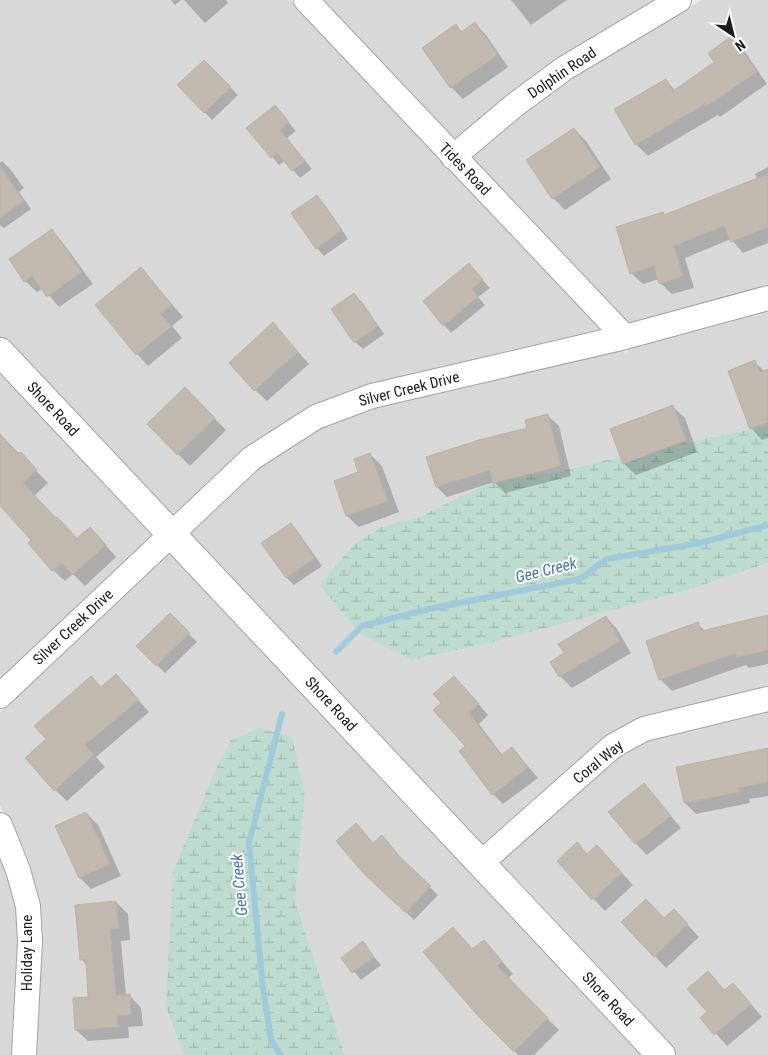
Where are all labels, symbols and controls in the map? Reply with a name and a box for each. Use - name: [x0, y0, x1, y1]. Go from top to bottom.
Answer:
- north arrow: [708, 10, 758, 60]
- text: N: [732, 37, 749, 55]
- street label: Dolphin Road: [524, 44, 600, 102]
- street label: Tides Road: [436, 139, 494, 199]
- street label: Silver Creek Drive: [357, 368, 461, 410]
- street label: Shore Road: [23, 378, 83, 440]
- water label: Gee Creek: [513, 553, 579, 587]
- street label: Silver Creek Drive: [29, 585, 117, 669]
- street label: Shore Road: [301, 673, 361, 735]
- street label: Coral Way: [569, 736, 627, 788]
- water label: Gee Creek: [227, 852, 251, 917]
- street label: Holiday Lane: [18, 915, 36, 991]
- street label: Shore Road: [578, 968, 638, 1030]

